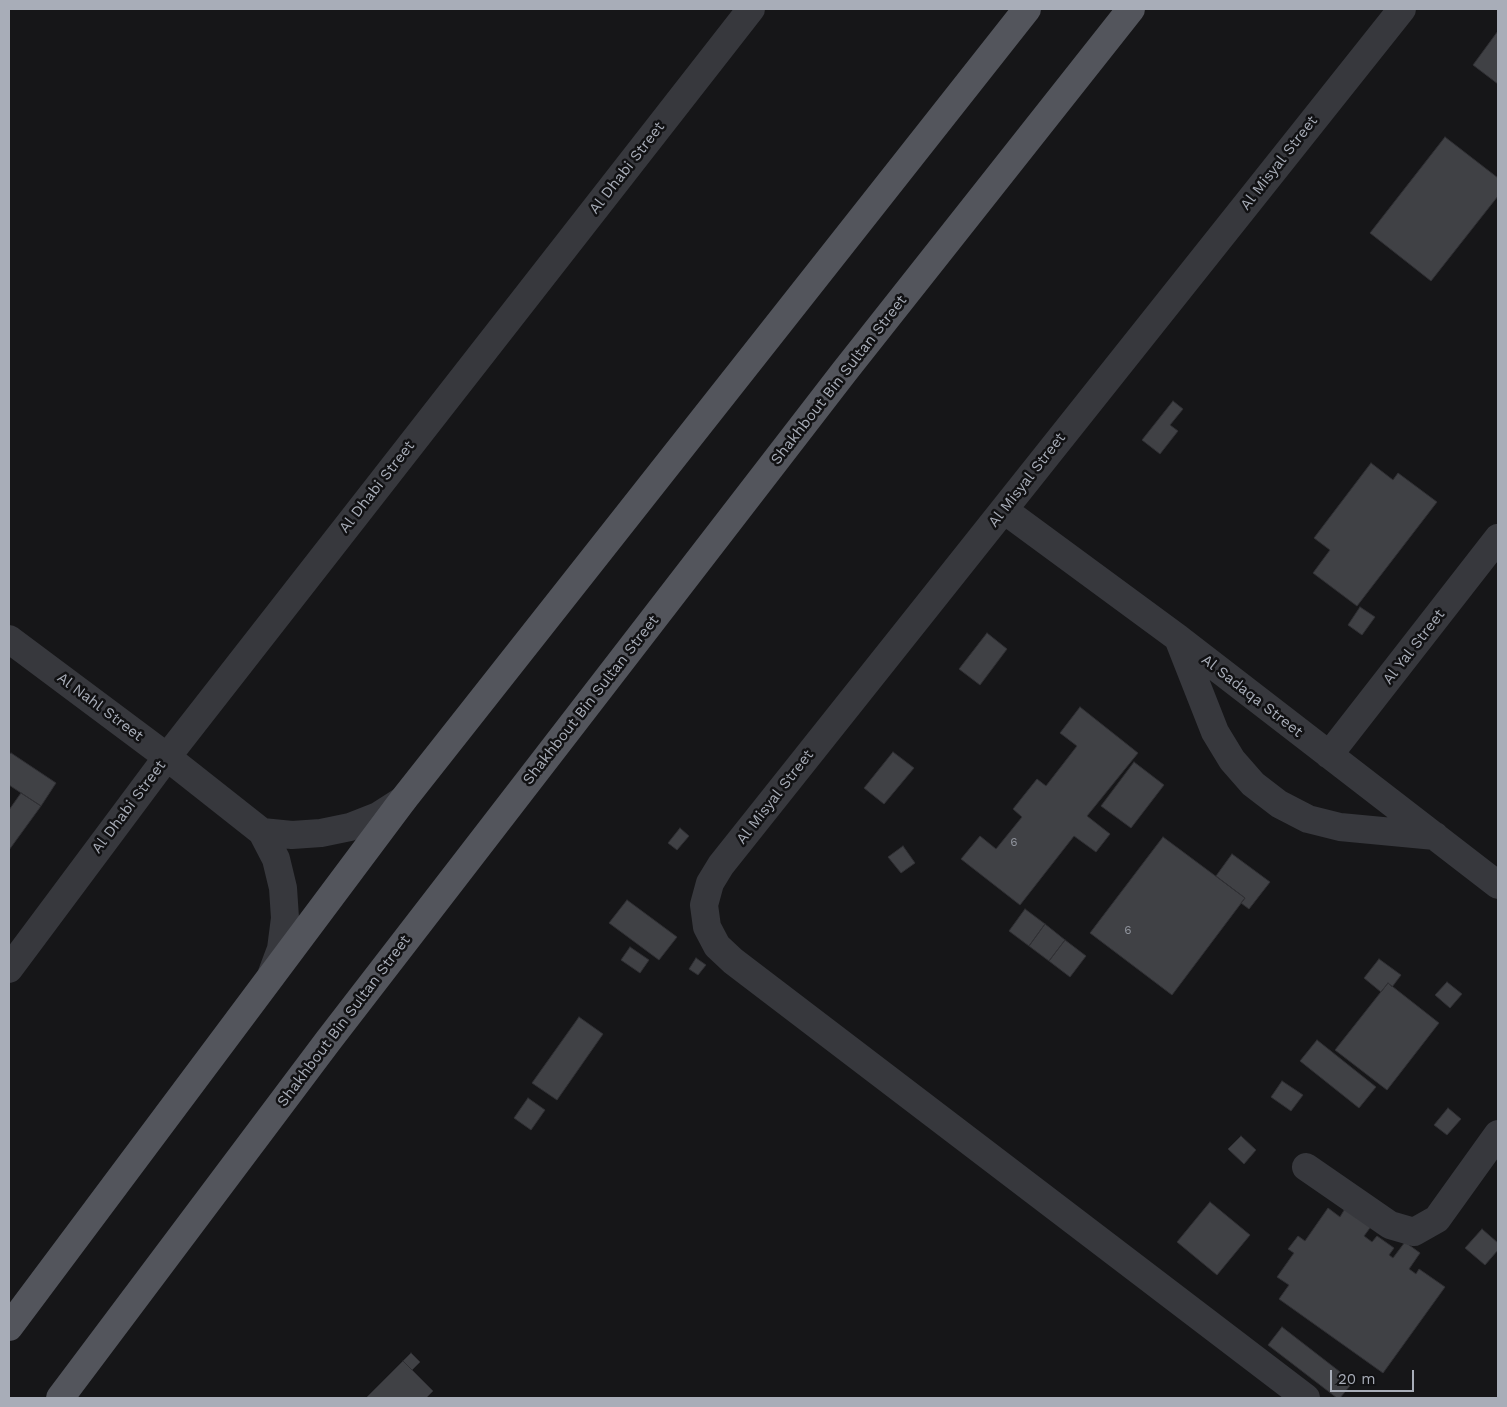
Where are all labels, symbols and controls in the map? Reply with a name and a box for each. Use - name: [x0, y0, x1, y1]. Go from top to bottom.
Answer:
- street label: Al Misyal Street: [1237, 112, 1321, 214]
- street label: Al Dhabi Street: [585, 118, 669, 218]
- street label: Shakhbout Bin Sultan Street: [767, 292, 911, 468]
- street label: Al Misyal Street: [985, 429, 1069, 531]
- street label: Al Dhabi Street: [335, 437, 419, 537]
- street label: Al Yal Street: [1379, 606, 1449, 688]
- street label: Shakhbout Bin Sultan Street: [519, 612, 663, 788]
- street label: Al Sadaqa Street: [1198, 651, 1306, 741]
- street label: Al Nahl Street: [53, 669, 147, 745]
- street label: Al Misyal Street: [733, 746, 817, 848]
- street label: Al Dhabi Street: [88, 757, 170, 857]
- house number: 6: [1010, 835, 1018, 849]
- house number: 6: [1124, 923, 1132, 937]
- street label: Shakhbout Bin Sultan Street: [274, 932, 414, 1110]
- scale bar: [1332, 1360, 1416, 1392]
- text: 20 m: [1338, 1370, 1376, 1388]

